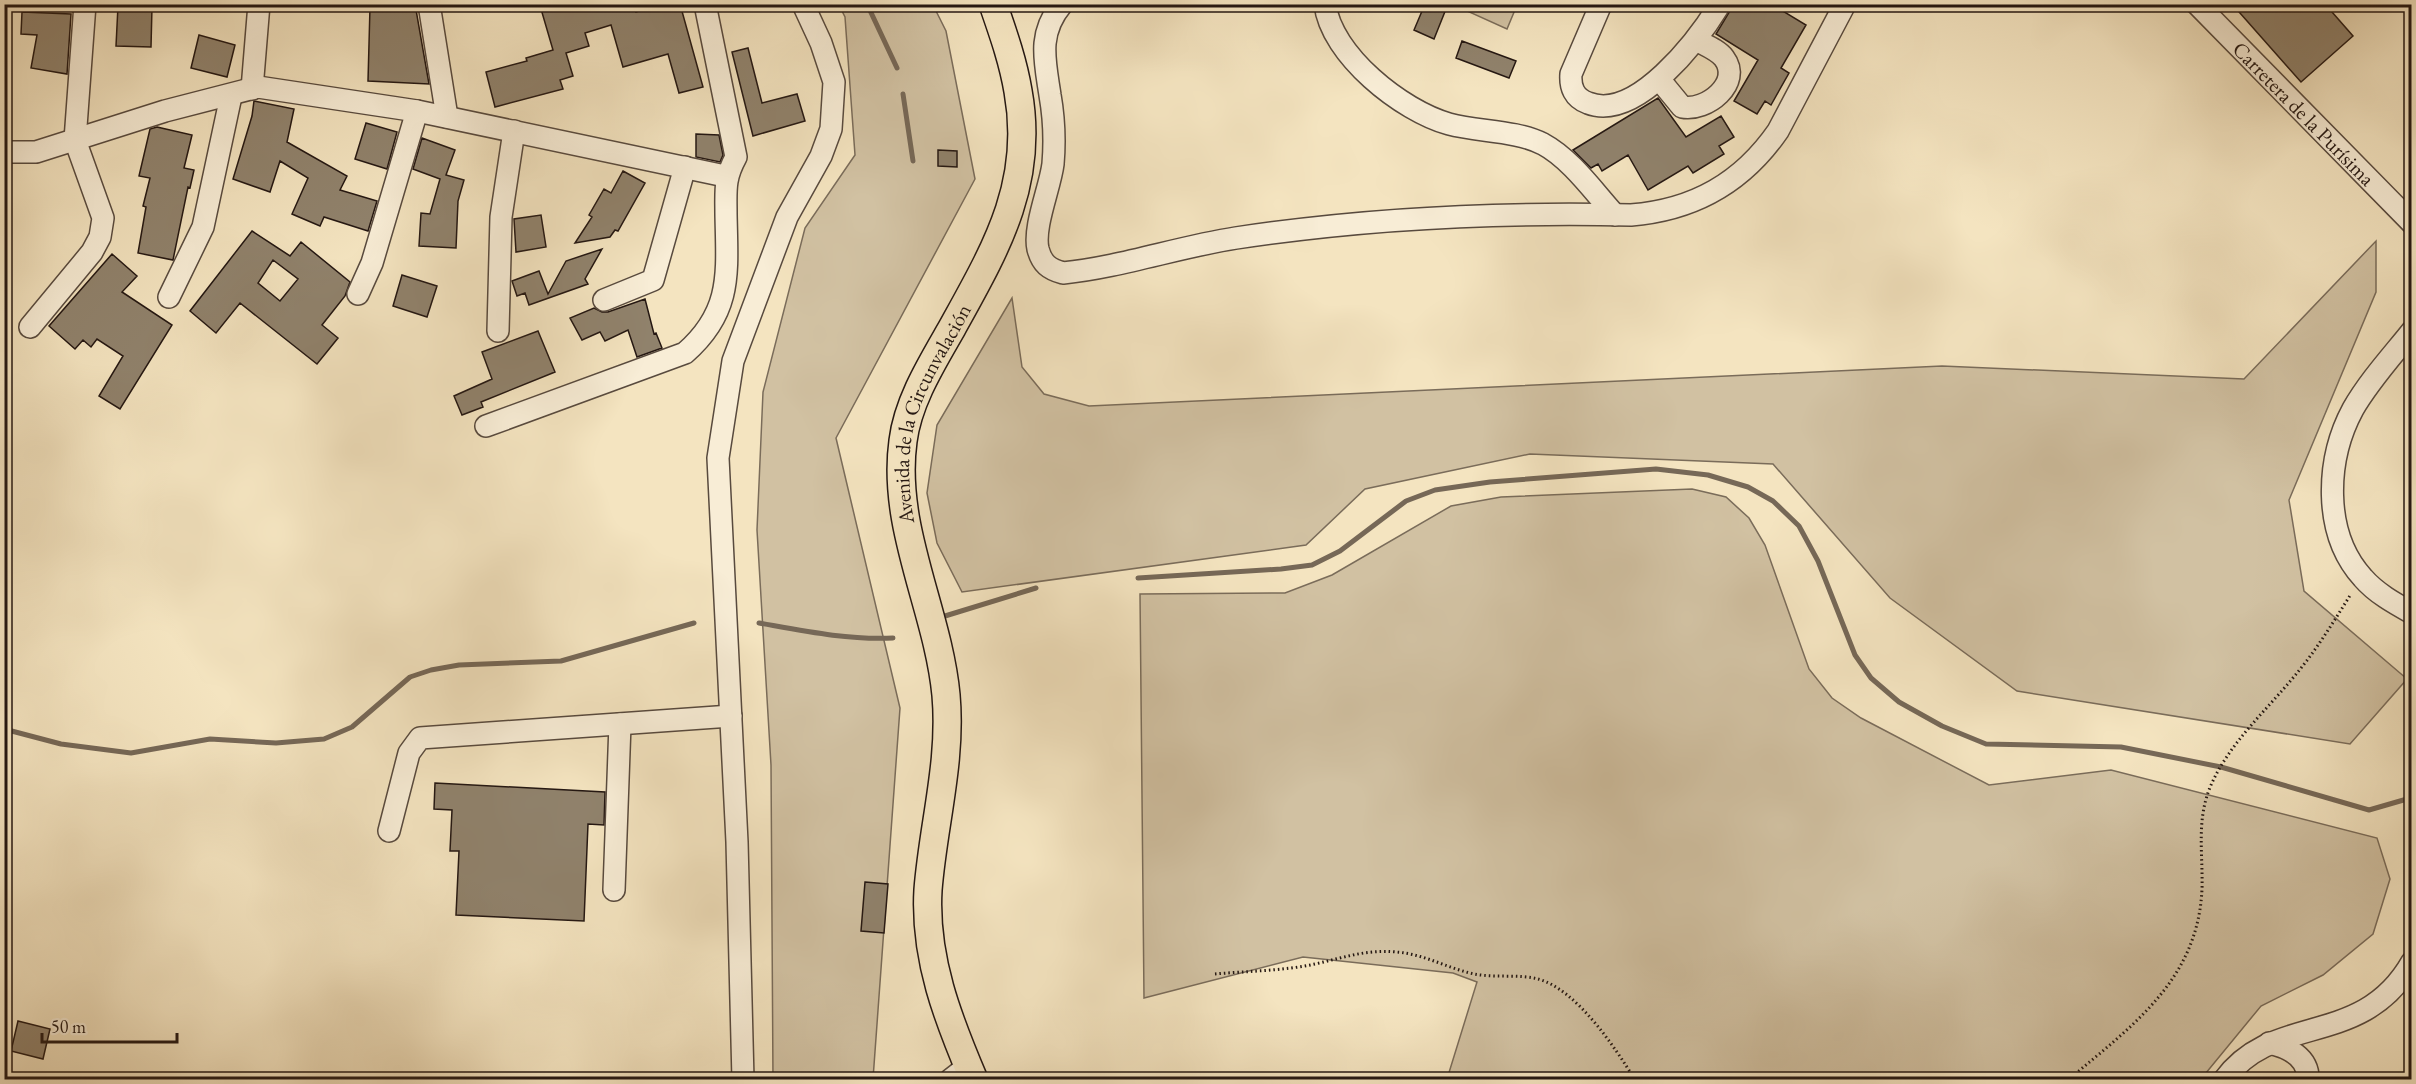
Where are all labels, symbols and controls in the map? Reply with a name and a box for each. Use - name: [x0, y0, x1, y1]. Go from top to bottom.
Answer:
- street label: Carretera de la Purísima: [2227, 35, 2382, 192]
- street label: Avenida de la Circunvalación: [888, 299, 976, 527]
- scale bar: [42, 1006, 177, 1044]
- text: 50 m: [51, 1015, 86, 1038]

